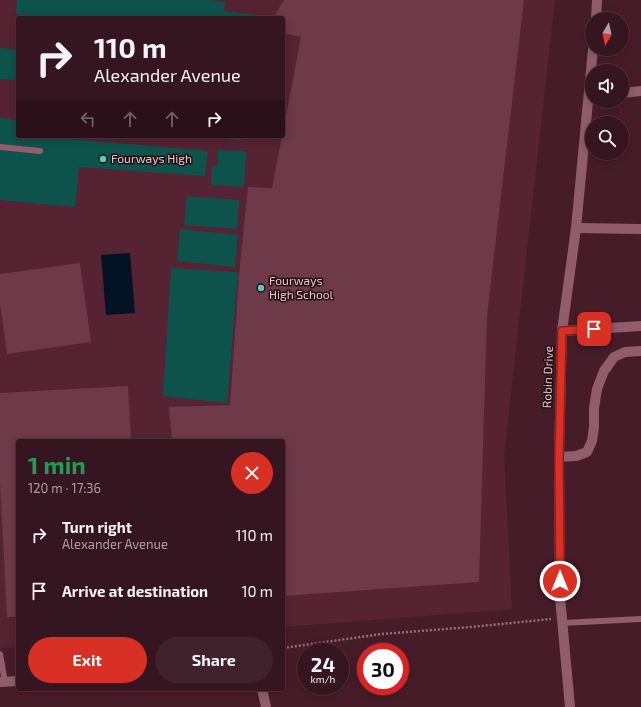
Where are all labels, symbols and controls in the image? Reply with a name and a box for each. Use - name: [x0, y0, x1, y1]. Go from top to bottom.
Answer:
- north arrow: [585, 12, 629, 56]
- map controls: [585, 12, 629, 160]
- text: 110 m: [94, 30, 167, 64]
- icon: right: [28, 32, 80, 84]
- text: Alexander Avenue: [94, 64, 241, 86]
- button: sound: [585, 64, 629, 108]
- icon: left: [77, 108, 99, 130]
- icon: ahead: [119, 108, 141, 130]
- icon: ahead: [161, 108, 183, 130]
- icon: right: [203, 108, 225, 130]
- button: search: [585, 116, 629, 160]
- place label: Fourways High: [111, 151, 192, 165]
- marker: Fourways High: [98, 154, 108, 164]
- place label: Fourways High School: [269, 273, 334, 301]
- marker: Fourways High School: [256, 283, 266, 293]
- pin: [577, 312, 611, 346]
- icon: arrive: [583, 318, 605, 340]
- street label: Robin Drive: [539, 346, 555, 408]
- text: 1 min: [28, 450, 86, 479]
- button: close: [231, 452, 273, 494]
- text: 120 m · 17:36: [28, 480, 101, 496]
- text: Turn right: [62, 518, 132, 536]
- icon: right: [28, 524, 50, 546]
- text: 110 m: [236, 526, 273, 544]
- text: Alexander Avenue: [62, 536, 168, 552]
- position arrow: [539, 560, 581, 602]
- icon: arrive: [28, 580, 50, 602]
- text: Arrive at destination: [62, 582, 208, 600]
- text: 10 m: [241, 582, 273, 600]
- button: Exit: [28, 637, 147, 683]
- button: Share: [155, 637, 273, 683]
- speed limit sign: 30: [357, 643, 409, 695]
- text: 24: [311, 652, 335, 676]
- text: km/h: [311, 673, 335, 685]

